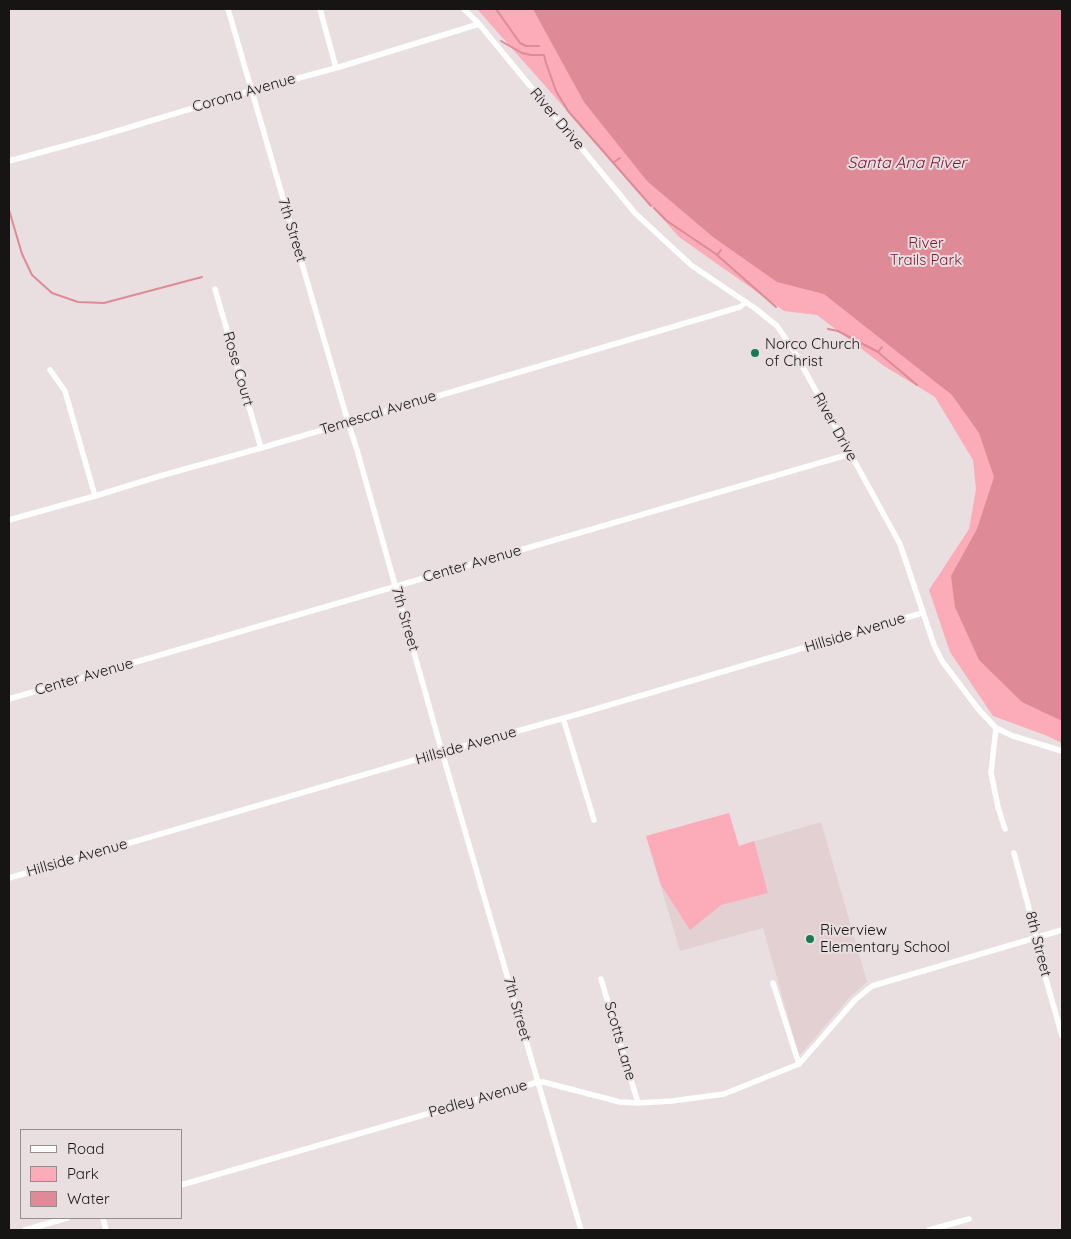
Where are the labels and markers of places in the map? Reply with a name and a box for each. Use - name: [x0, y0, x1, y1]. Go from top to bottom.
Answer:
- place label: Norco Church of Christ: [765, 335, 860, 370]
- marker: Norco Church of Christ: [749, 347, 761, 359]
- place label: Riverview Elementary School: [820, 921, 950, 956]
- marker: Riverview Elementary School: [804, 933, 816, 945]

